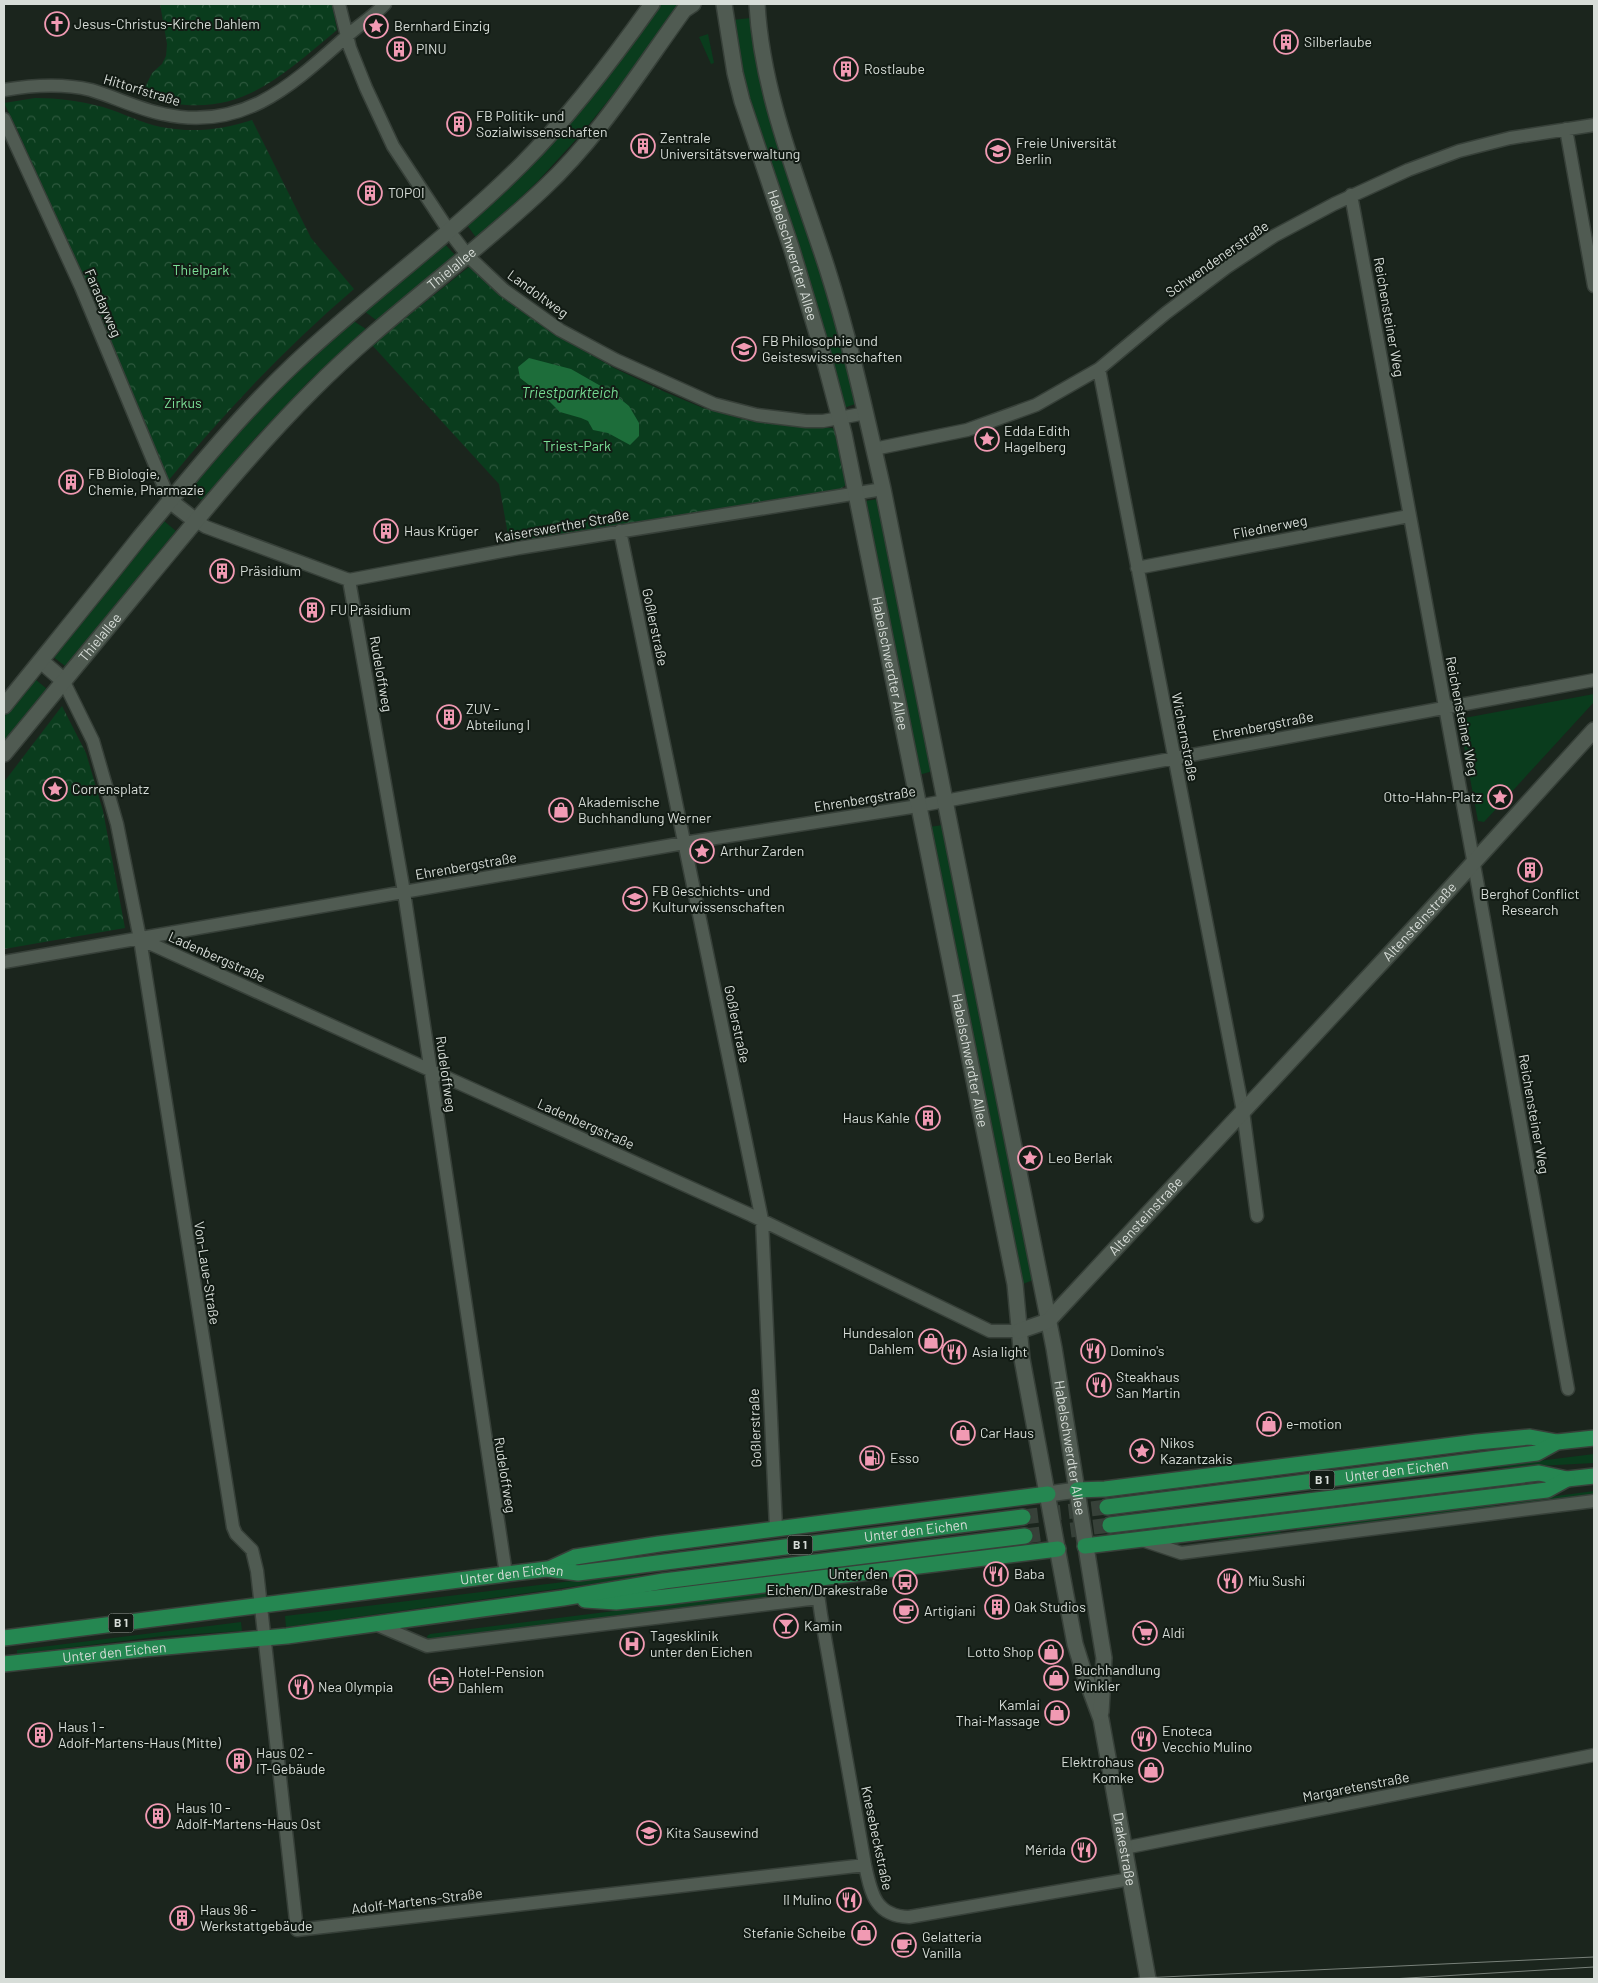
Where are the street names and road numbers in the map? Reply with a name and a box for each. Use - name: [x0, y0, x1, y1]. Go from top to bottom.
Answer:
- street label: Hittorfstraße: [102, 70, 183, 109]
- street label: Habelschwerdter Allee: [764, 187, 822, 322]
- street label: Schwendenerstraße: [1162, 217, 1272, 301]
- street label: Thielallee: [423, 243, 479, 293]
- street label: Reichensteiner Weg: [1371, 256, 1408, 378]
- street label: Faradayweg: [81, 266, 126, 340]
- street label: Landoltweg: [505, 266, 572, 321]
- street label: Kaiserswerther Straße: [493, 505, 630, 546]
- street label: Fliednerweg: [1231, 511, 1308, 542]
- street label: Goßlerstraße: [639, 586, 672, 667]
- street label: Habelschwerdter Allee: [869, 595, 912, 732]
- street label: Thielallee: [74, 609, 125, 665]
- street label: Rudeloffweg: [366, 635, 397, 713]
- street label: Reichensteiner Weg: [1443, 655, 1482, 777]
- street label: Wichernstraße: [1169, 691, 1202, 783]
- street label: Ehrenbergstraße: [1211, 707, 1315, 744]
- street label: Ehrenbergstraße: [813, 782, 917, 815]
- street label: Ehrenbergstraße: [414, 848, 518, 883]
- street label: Altensteinstraße: [1378, 878, 1460, 964]
- street label: Ladenbergstraße: [166, 928, 268, 986]
- street label: Goßlerstraße: [721, 983, 754, 1064]
- street label: Habelschwerdter Allee: [949, 992, 992, 1129]
- street label: Rudeloffweg: [433, 1035, 460, 1113]
- street label: Reichensteiner Weg: [1516, 1053, 1553, 1175]
- street label: Ladenbergstraße: [535, 1095, 637, 1153]
- street label: Altensteinstraße: [1105, 1173, 1186, 1259]
- street label: Von-Laue-Straße: [191, 1220, 224, 1326]
- street label: Habelschwerdter Allee: [1051, 1379, 1090, 1516]
- street label: Goßlerstraße: [745, 1388, 764, 1468]
- street label: Rudeloffweg: [491, 1436, 520, 1514]
- street label: Unter den Eichen: [1344, 1455, 1449, 1485]
- road number: B 1: [1310, 1470, 1334, 1490]
- street label: Unter den Eichen: [863, 1515, 968, 1545]
- road number: B 1: [788, 1536, 812, 1554]
- street label: Unter den Eichen: [459, 1560, 565, 1588]
- road number: B 1: [108, 1614, 134, 1632]
- street label: Unter den Eichen: [62, 1638, 167, 1666]
- street label: Margaretenstraße: [1301, 1768, 1411, 1805]
- street label: Knesebeckstraße: [858, 1784, 897, 1892]
- street label: Drakestraße: [1110, 1811, 1140, 1887]
- street label: Adolf-Martens-Straße: [350, 1884, 483, 1917]

